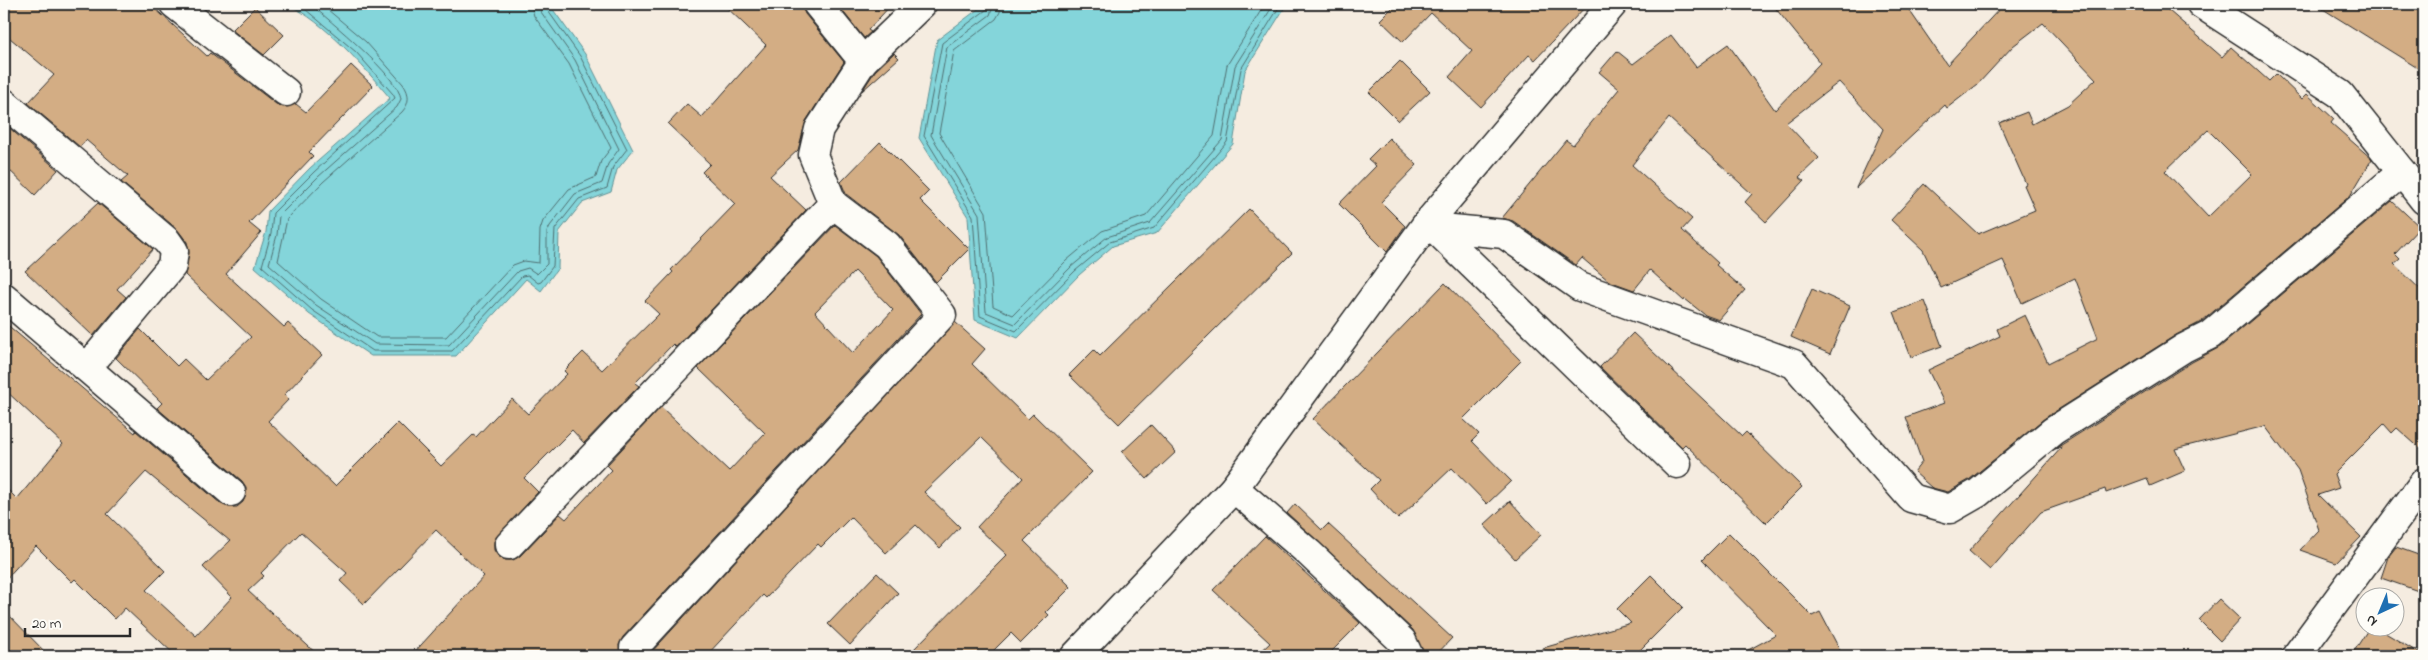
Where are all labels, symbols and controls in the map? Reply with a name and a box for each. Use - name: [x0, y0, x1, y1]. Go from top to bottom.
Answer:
- north arrow: [2356, 588, 2406, 638]
- scale bar: [25, 605, 130, 637]
- text: N: [2361, 609, 2383, 631]
- text: 20 m: [32, 613, 62, 635]

